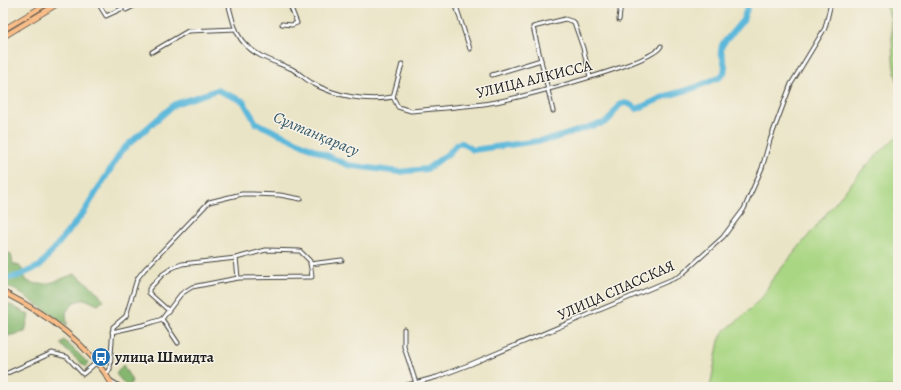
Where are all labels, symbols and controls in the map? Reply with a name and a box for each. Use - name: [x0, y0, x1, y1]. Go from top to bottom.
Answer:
- street label: УЛИЦА АЛКИССА: [474, 55, 594, 103]
- water label: Сұлтанқарасу: [270, 106, 363, 162]
- street label: УЛИЦА СПАССКАЯ: [554, 255, 678, 325]
- bus stop icon: улица Шмидта: [90, 346, 112, 368]
- place label: улица Шмидта: [114, 347, 215, 367]

